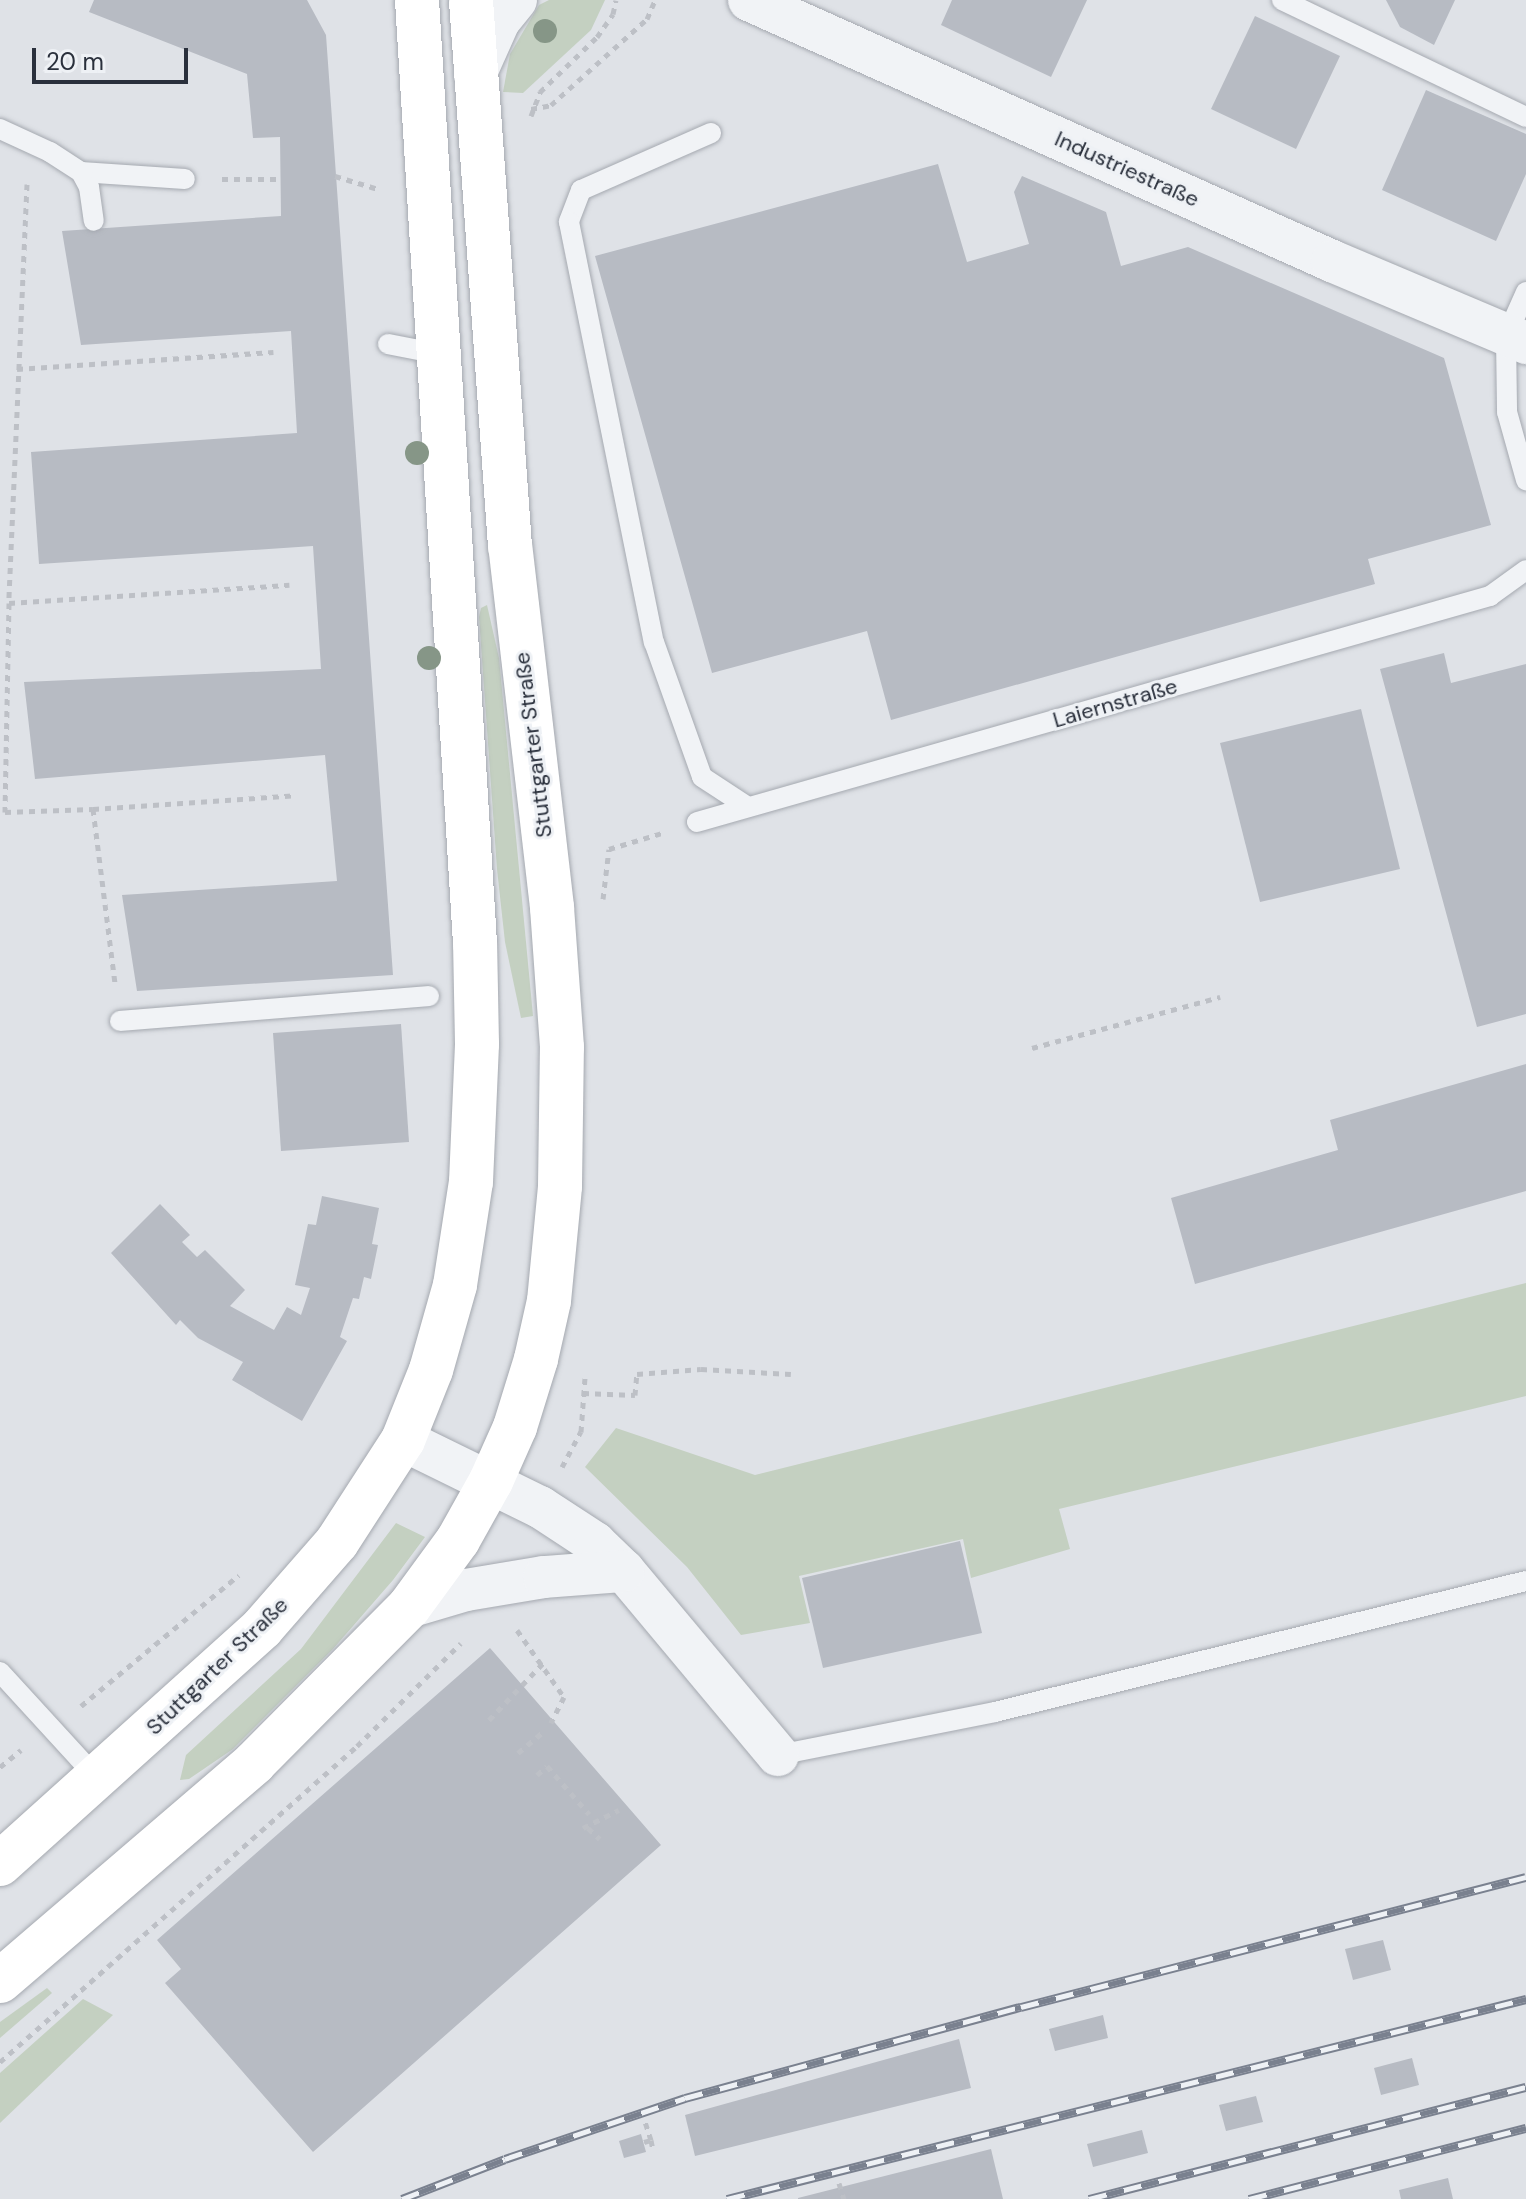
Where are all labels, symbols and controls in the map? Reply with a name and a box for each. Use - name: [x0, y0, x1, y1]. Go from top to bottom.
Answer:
- scale bar: [36, 32, 192, 82]
- text: 20 m: [46, 46, 104, 77]
- street label: Industriestraße: [1051, 125, 1203, 213]
- street label: Stuttgarter Straße: [509, 651, 557, 839]
- street label: Laiernstraße: [1050, 673, 1180, 733]
- street label: Stuttgarter Straße: [141, 1592, 293, 1740]

